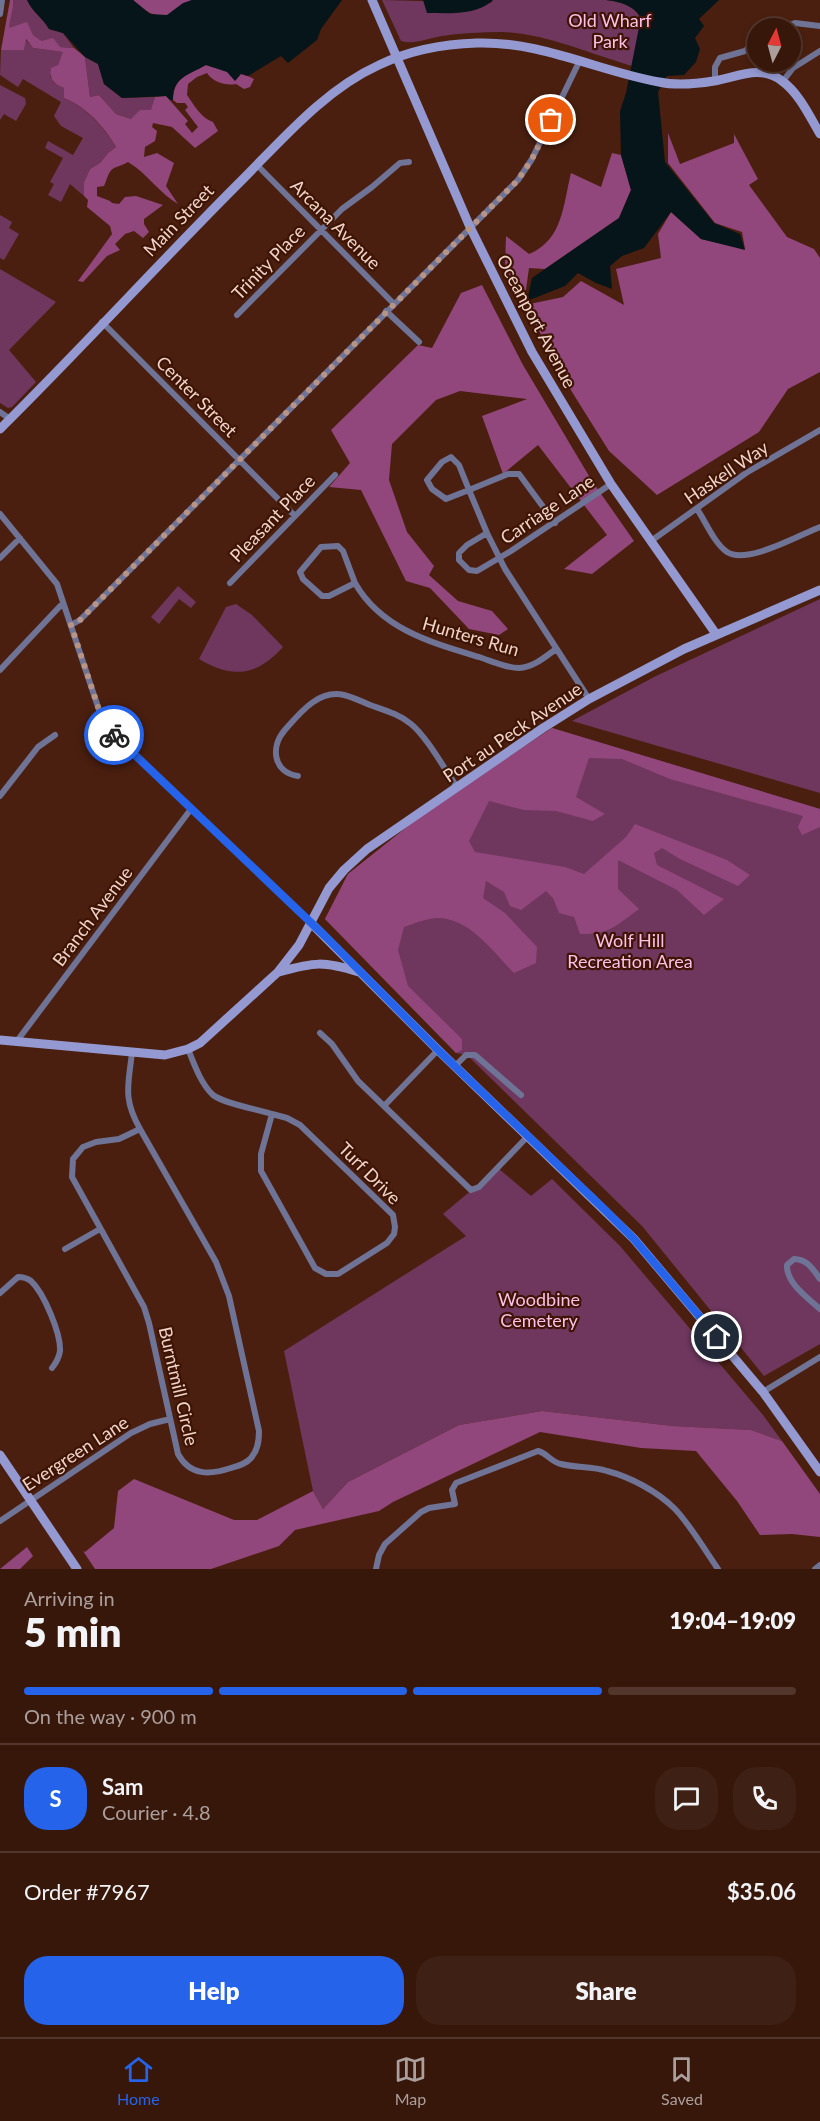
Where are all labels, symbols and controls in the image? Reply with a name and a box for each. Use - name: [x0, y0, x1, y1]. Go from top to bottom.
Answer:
- park label: Old Wharf Park: [568, 9, 652, 52]
- north arrow: [747, 18, 801, 72]
- map controls: [747, 18, 801, 72]
- pin: [525, 94, 576, 145]
- icon: bag: [534, 103, 567, 136]
- street label: Arcana Avenue: [286, 174, 386, 274]
- street label: Main Street: [138, 179, 218, 261]
- street label: Trinity Place: [227, 220, 309, 304]
- street label: Oceanport Avenue: [493, 250, 581, 392]
- street label: Center Street: [152, 351, 242, 441]
- street label: Haskell Way: [680, 435, 773, 508]
- street label: Pleasant Place: [225, 470, 319, 566]
- street label: Carriage Lane: [496, 470, 598, 548]
- street label: Hunters Run: [420, 612, 522, 660]
- street label: Port au Peck Avenue: [438, 677, 586, 787]
- courier: [84, 705, 144, 765]
- icon: bike: [98, 719, 131, 752]
- street label: Branch Avenue: [47, 862, 137, 970]
- park label: Wolf Hill Recreation Area: [567, 929, 693, 972]
- street label: Turf Drive: [334, 1137, 406, 1209]
- park label: Woodbine Cemetery: [498, 1288, 580, 1331]
- pin: [691, 1311, 742, 1362]
- icon: home: [700, 1320, 733, 1353]
- street label: Burntmill Circle: [155, 1324, 203, 1448]
- street label: Evergreen Lane: [18, 1411, 132, 1495]
- text: Arriving in: [24, 1586, 115, 1610]
- text: 19:04–19:09: [670, 1607, 796, 1634]
- text: 5 min: [24, 1609, 121, 1655]
- text: On the way · 900 m: [24, 1704, 197, 1728]
- button: chat: [655, 1767, 718, 1830]
- button: phone: [733, 1767, 796, 1830]
- text: Sam: [102, 1773, 144, 1800]
- text: S: [49, 1785, 62, 1812]
- text: Courier · 4.8: [102, 1800, 211, 1824]
- text: Order #7967: [24, 1878, 150, 1905]
- text: $35.06: [727, 1878, 796, 1905]
- button: Help: [24, 1956, 404, 2025]
- button: Share: [416, 1956, 796, 2025]
- tab: Home: [117, 2053, 160, 2108]
- tab: Map: [394, 2053, 427, 2108]
- tab: Saved: [661, 2053, 703, 2108]

